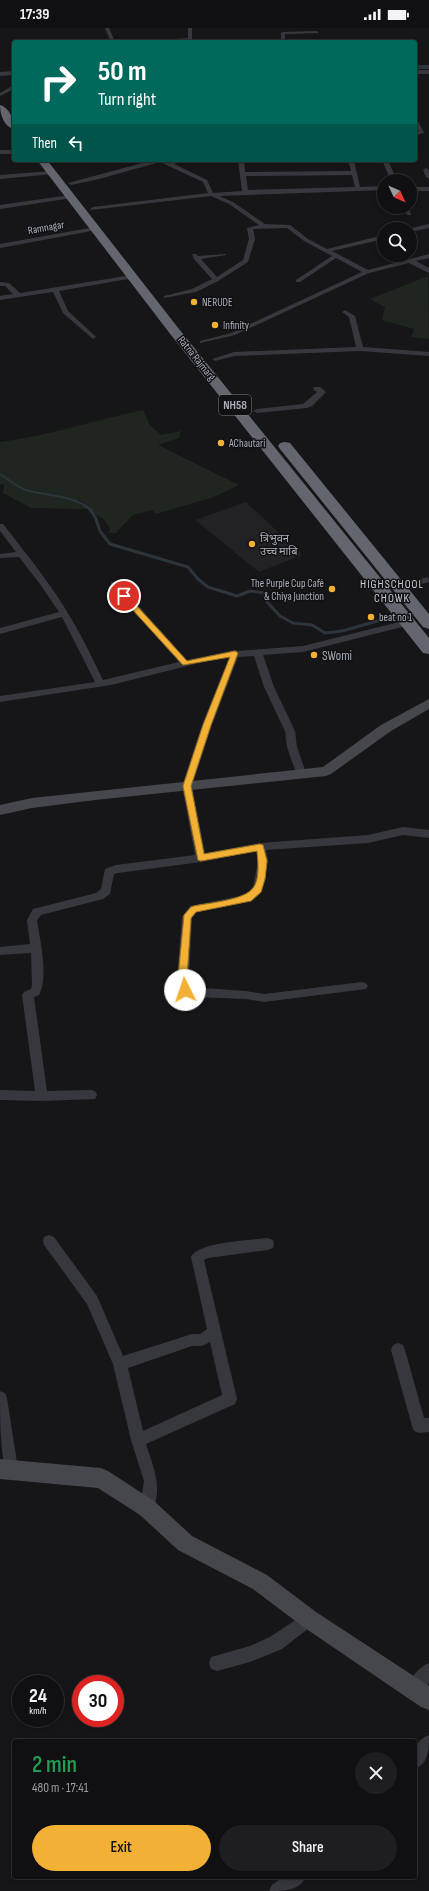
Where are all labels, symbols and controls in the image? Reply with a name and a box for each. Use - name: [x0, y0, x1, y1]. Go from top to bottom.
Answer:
- text: 17:39: [20, 5, 49, 24]
- text: 50 m: [98, 55, 147, 88]
- icon: right: [32, 56, 84, 108]
- text: Turn right: [98, 89, 156, 110]
- icon: left: [65, 132, 87, 154]
- text: Then: [32, 134, 57, 153]
- north arrow: [377, 174, 417, 214]
- map controls: [377, 174, 417, 262]
- street label: Ramnagar: [27, 218, 65, 237]
- button: search: [377, 222, 417, 262]
- place label: NERUDE: [202, 296, 233, 309]
- marker: NERUDE: [189, 297, 199, 307]
- place label: Infinity: [223, 319, 250, 332]
- marker: Infinity: [210, 320, 220, 330]
- street label: Ratna Rajmarg: [175, 334, 219, 383]
- road number: NH58: [219, 395, 251, 415]
- place label: AChautari: [228, 437, 265, 450]
- marker: AChautari: [216, 438, 226, 448]
- place label: त्रिभुवन उच्च माबि: [260, 532, 298, 558]
- marker: त्रिभुवन उच्च माबि: [247, 539, 257, 549]
- place label: The Purple Cup Café & Chiya Junction: [251, 577, 324, 603]
- district label: HIGHSCHOOL CHOWK: [360, 577, 424, 606]
- pin: [107, 579, 141, 613]
- marker: The Purple Cup Café & Chiya Junction: [327, 584, 337, 594]
- icon: arrive: [113, 585, 135, 607]
- place label: beat no 1: [379, 611, 412, 624]
- marker: beat no 1: [366, 612, 376, 622]
- place label: SWomi: [322, 648, 352, 664]
- marker: SWomi: [309, 650, 319, 660]
- position arrow: [164, 969, 206, 1011]
- speed limit sign: 30: [72, 1675, 124, 1727]
- text: 24: [29, 1684, 47, 1708]
- text: km/h: [29, 1705, 47, 1717]
- text: 2 min: [32, 1750, 77, 1779]
- button: close: [355, 1752, 397, 1794]
- text: 480 m · 17:41: [32, 1780, 88, 1796]
- button: Exit: [32, 1825, 211, 1871]
- button: Share: [219, 1825, 397, 1871]

